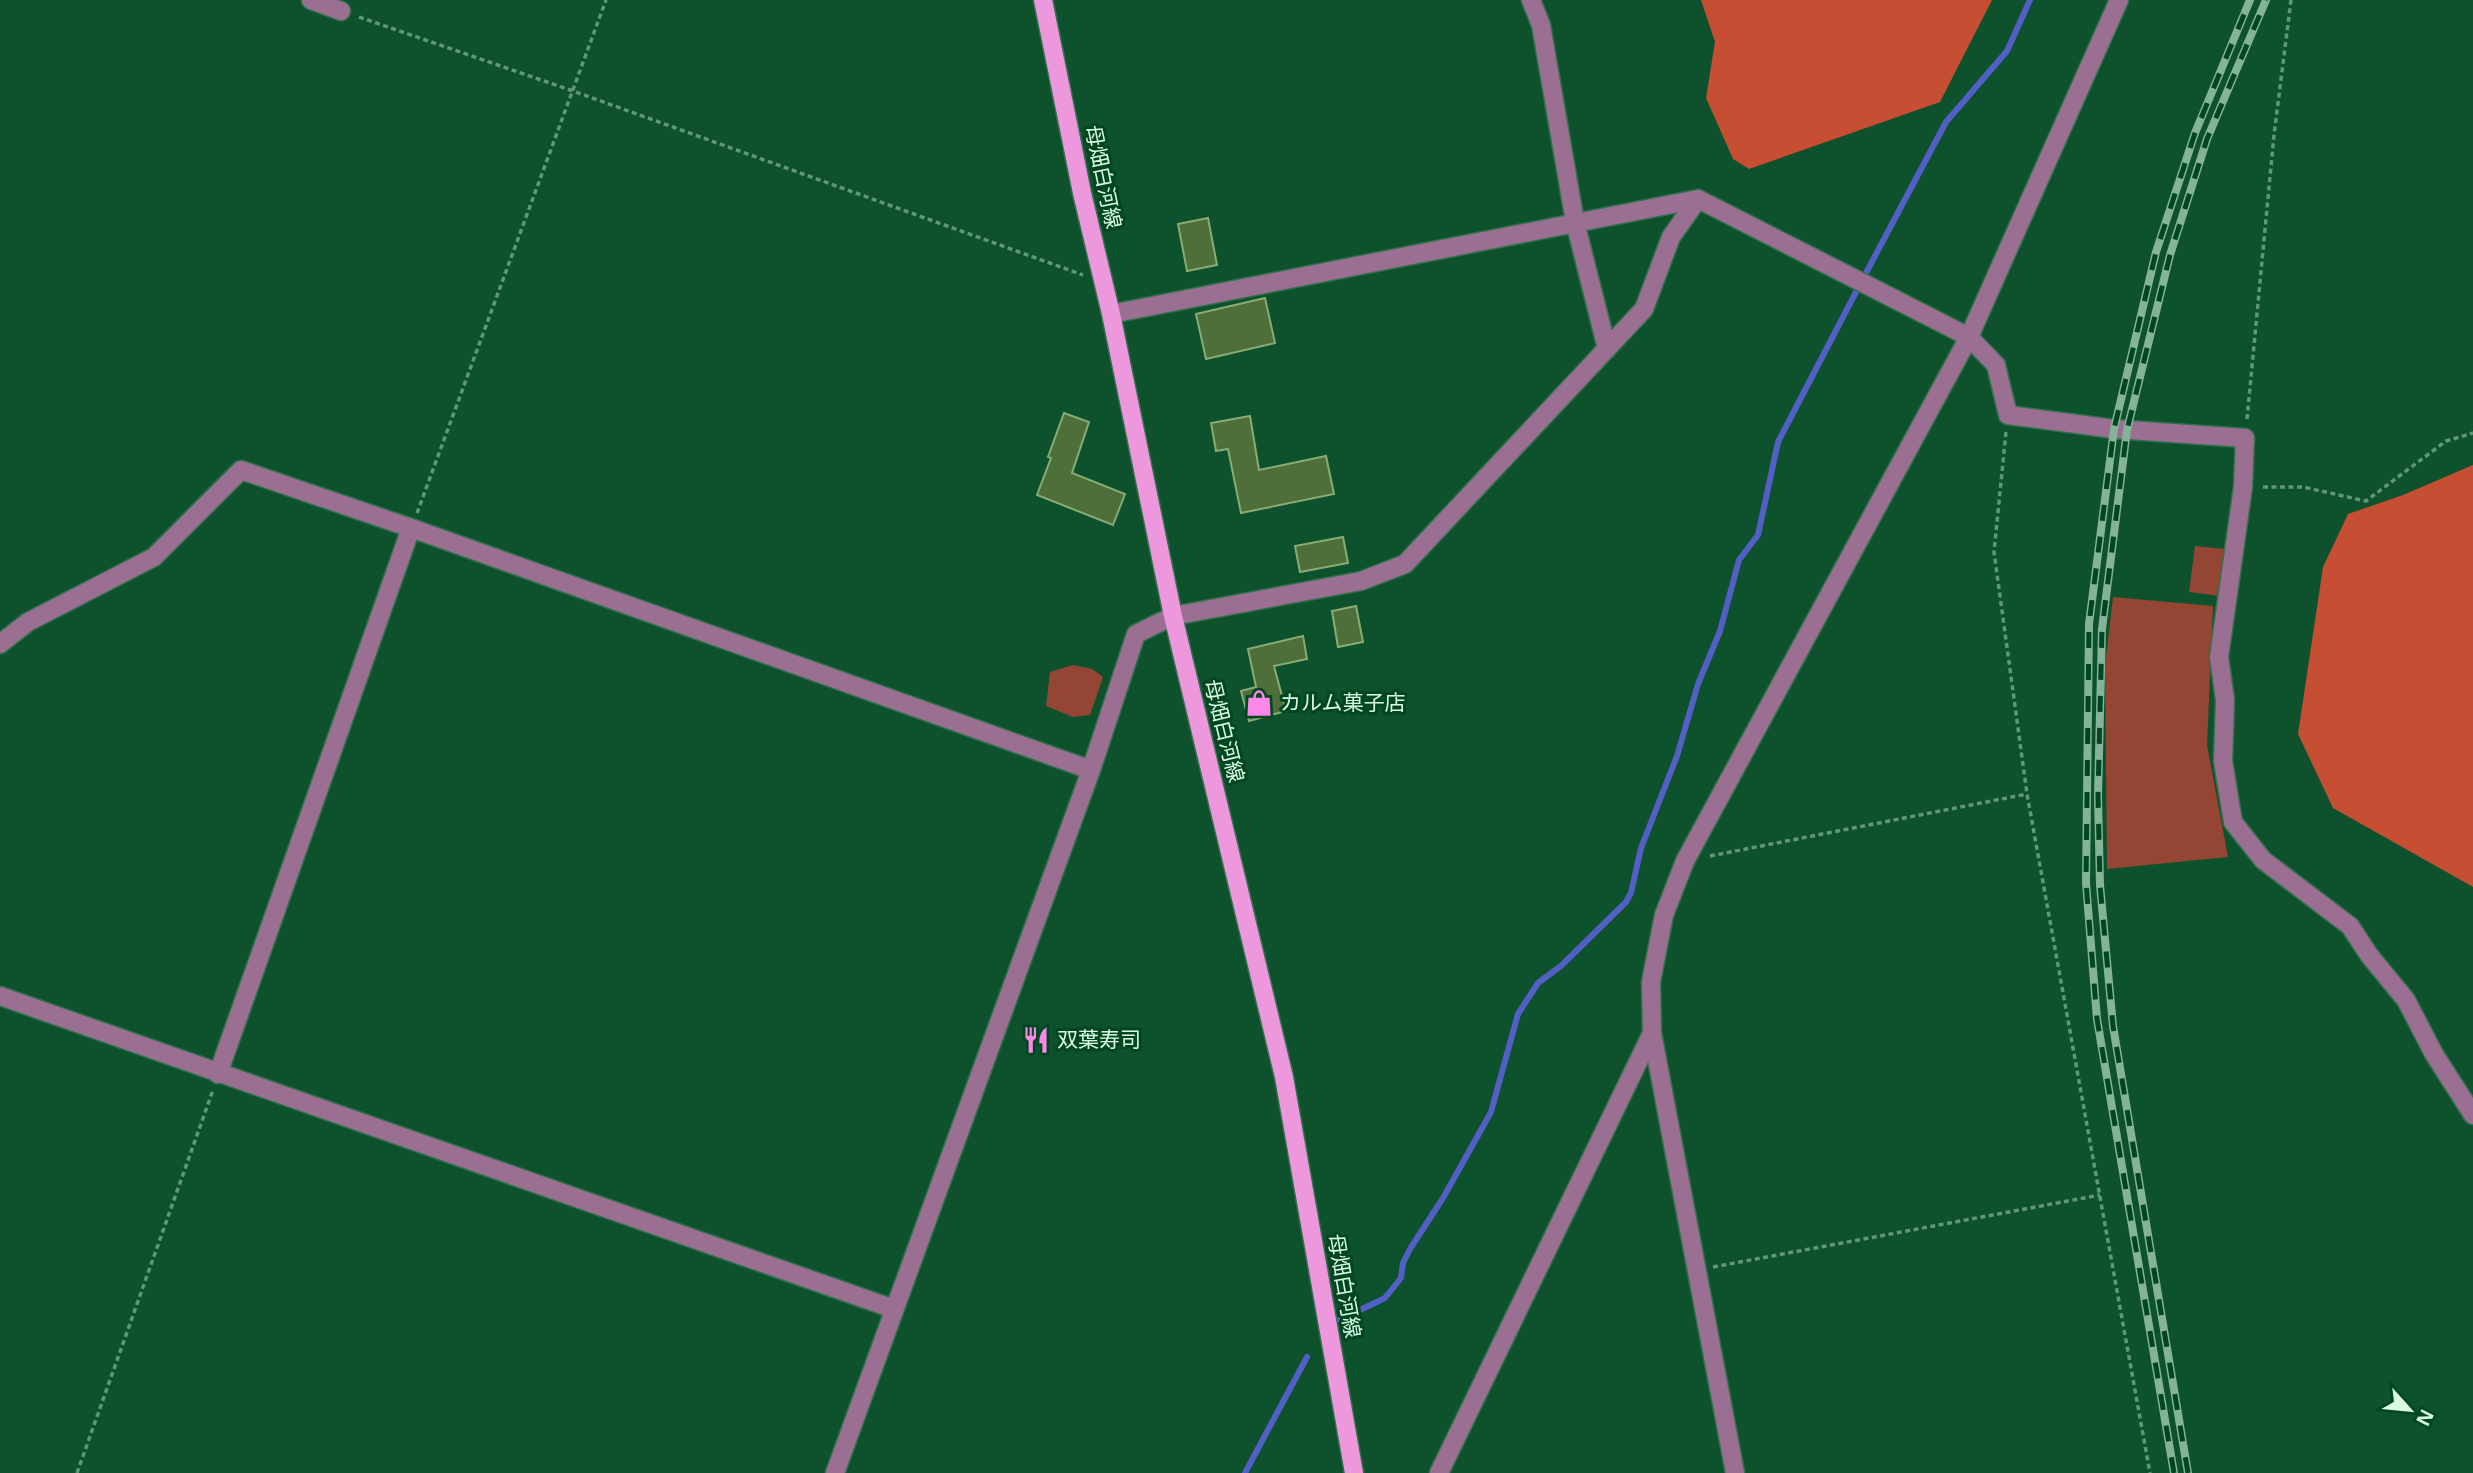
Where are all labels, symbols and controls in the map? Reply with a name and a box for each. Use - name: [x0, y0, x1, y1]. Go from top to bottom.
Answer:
- street label: 母畑白河線: [1079, 123, 1129, 231]
- street label: 母畑白河線: [1199, 676, 1251, 785]
- shop icon: カルム菓子店: [1244, 688, 1274, 718]
- place label: カルム菓子店: [1280, 688, 1406, 716]
- restaurant icon: 双葉寿司: [1021, 1025, 1051, 1055]
- place label: 双葉寿司: [1057, 1025, 1141, 1053]
- street label: 母畑白河線: [1322, 1232, 1368, 1340]
- north arrow: [2375, 1375, 2445, 1445]
- text: N: [2410, 1405, 2440, 1431]

